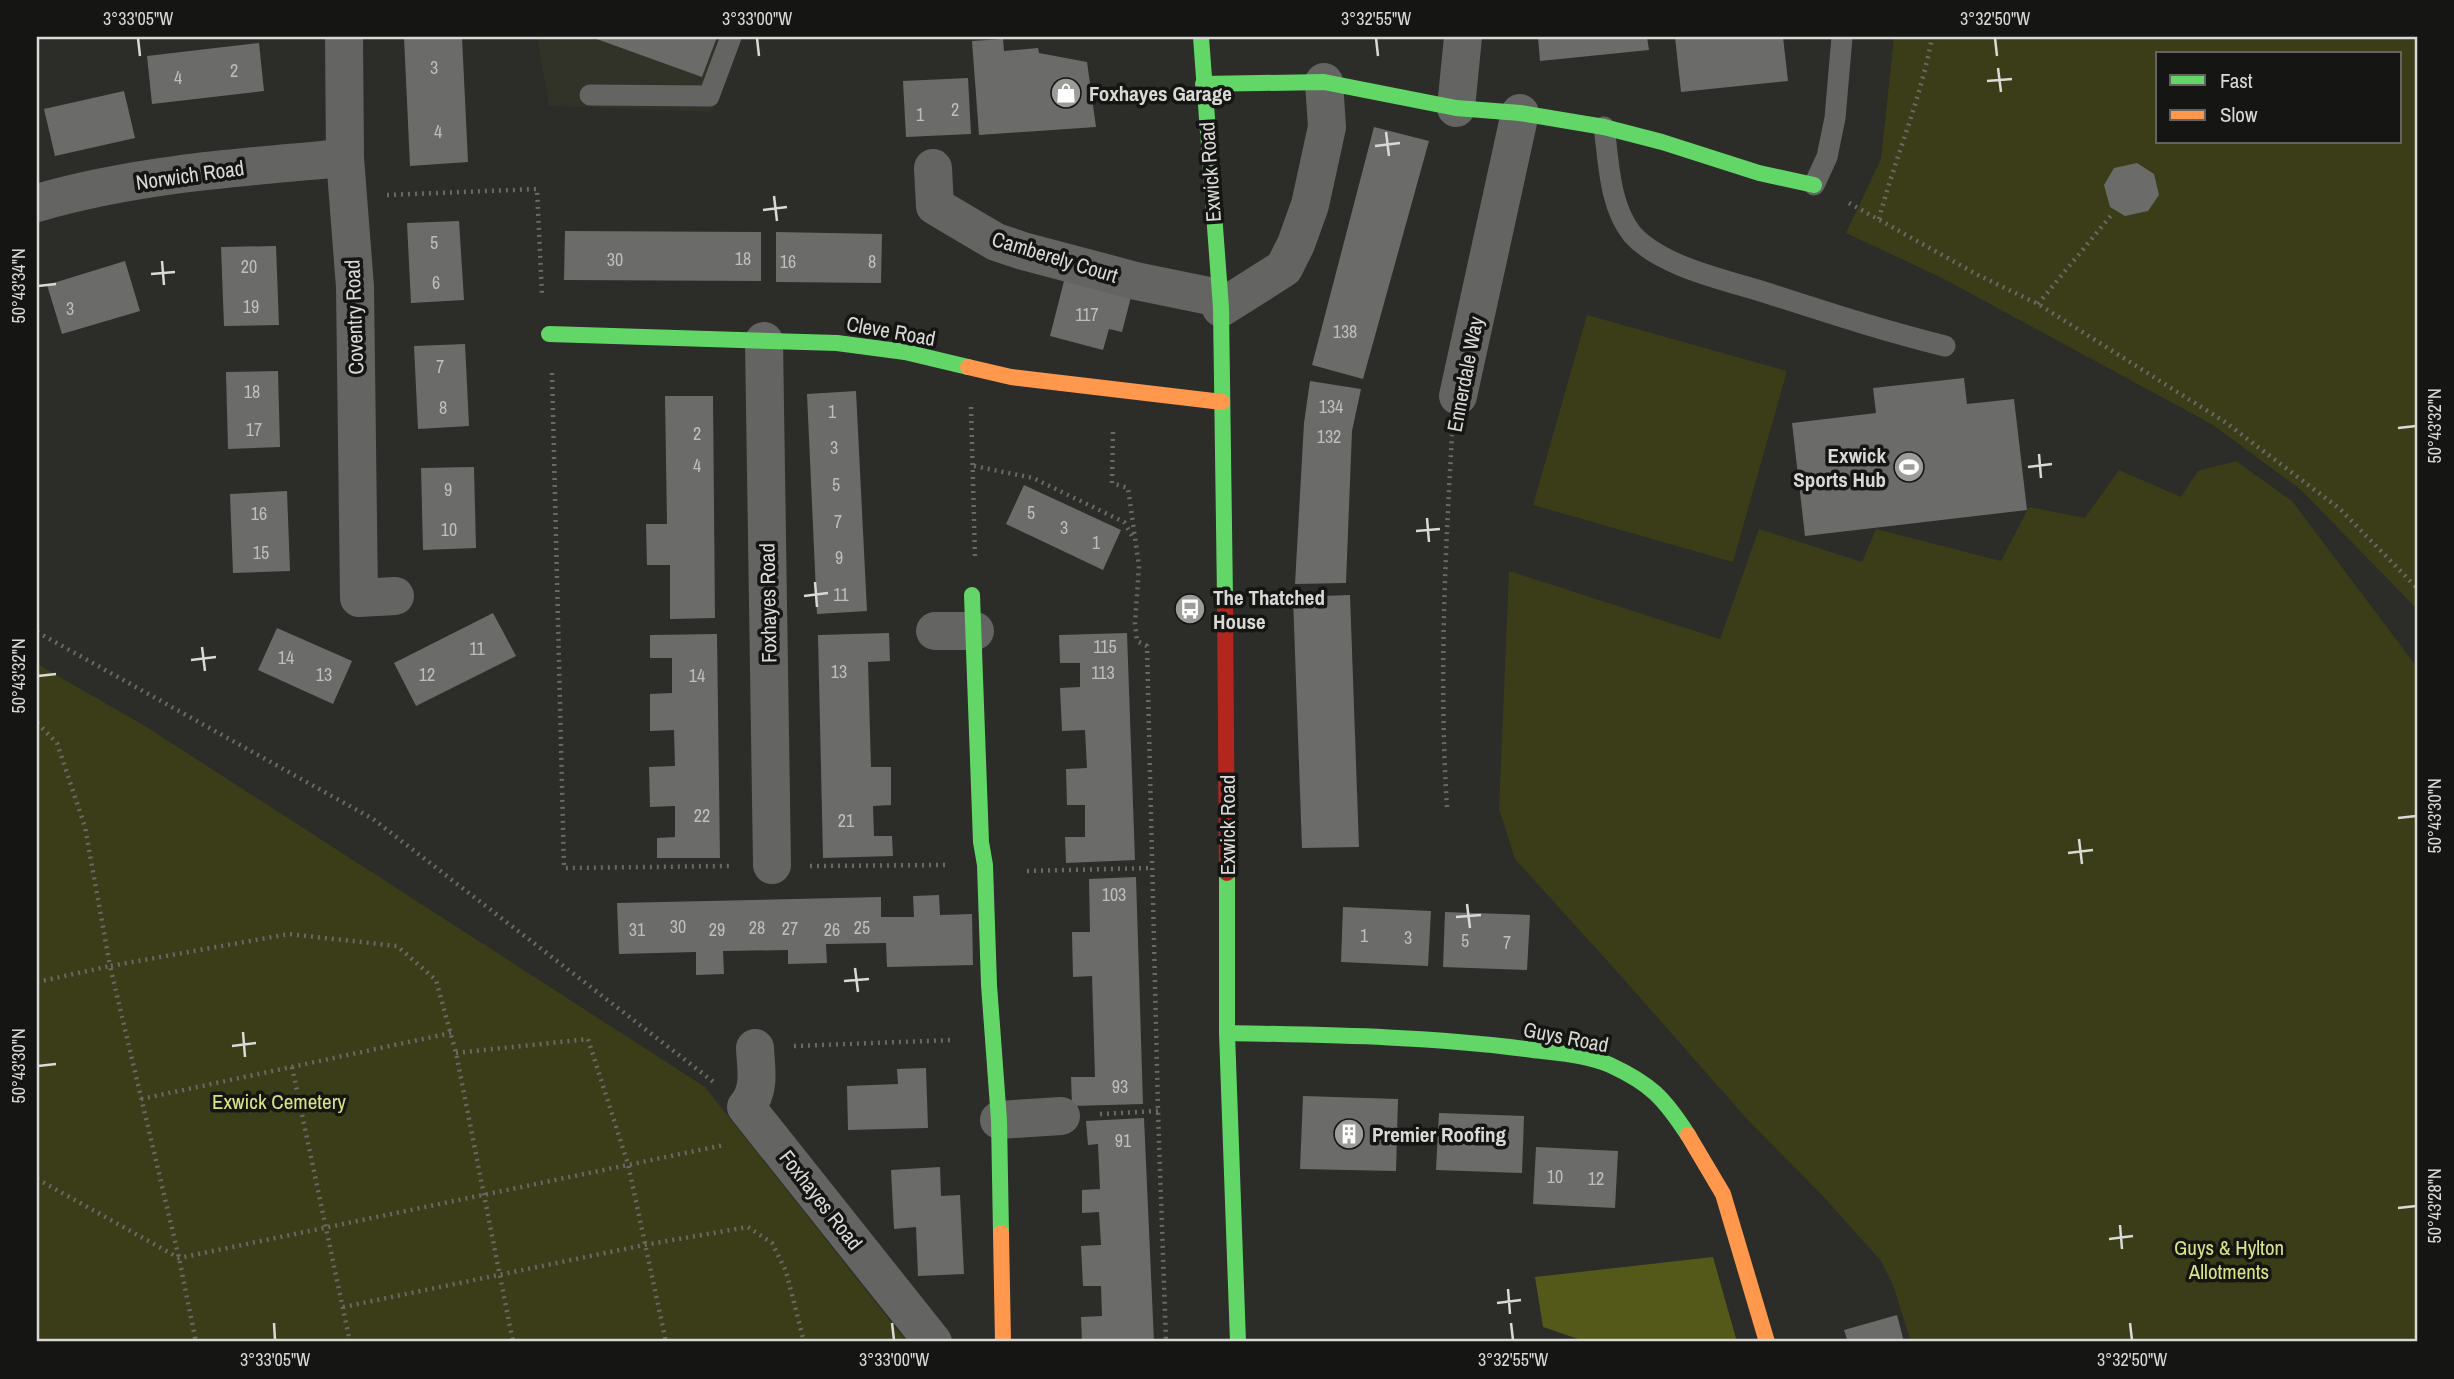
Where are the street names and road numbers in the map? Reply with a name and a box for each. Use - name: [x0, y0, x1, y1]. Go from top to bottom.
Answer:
- street label: Exwick Road: [1192, 121, 1228, 223]
- street label: Norwich Road: [134, 153, 246, 197]
- street label: Camberely Court: [989, 224, 1122, 290]
- street label: Coventry Road: [338, 259, 370, 375]
- street label: Cleve Road: [844, 309, 938, 353]
- street label: Ennerdale Way: [1440, 313, 1490, 434]
- street label: Foxhayes Road: [752, 543, 784, 663]
- street label: Exwick Road: [1213, 775, 1242, 875]
- street label: Guys Road: [1521, 1015, 1611, 1059]
- street label: Foxhayes Road: [773, 1144, 869, 1256]

